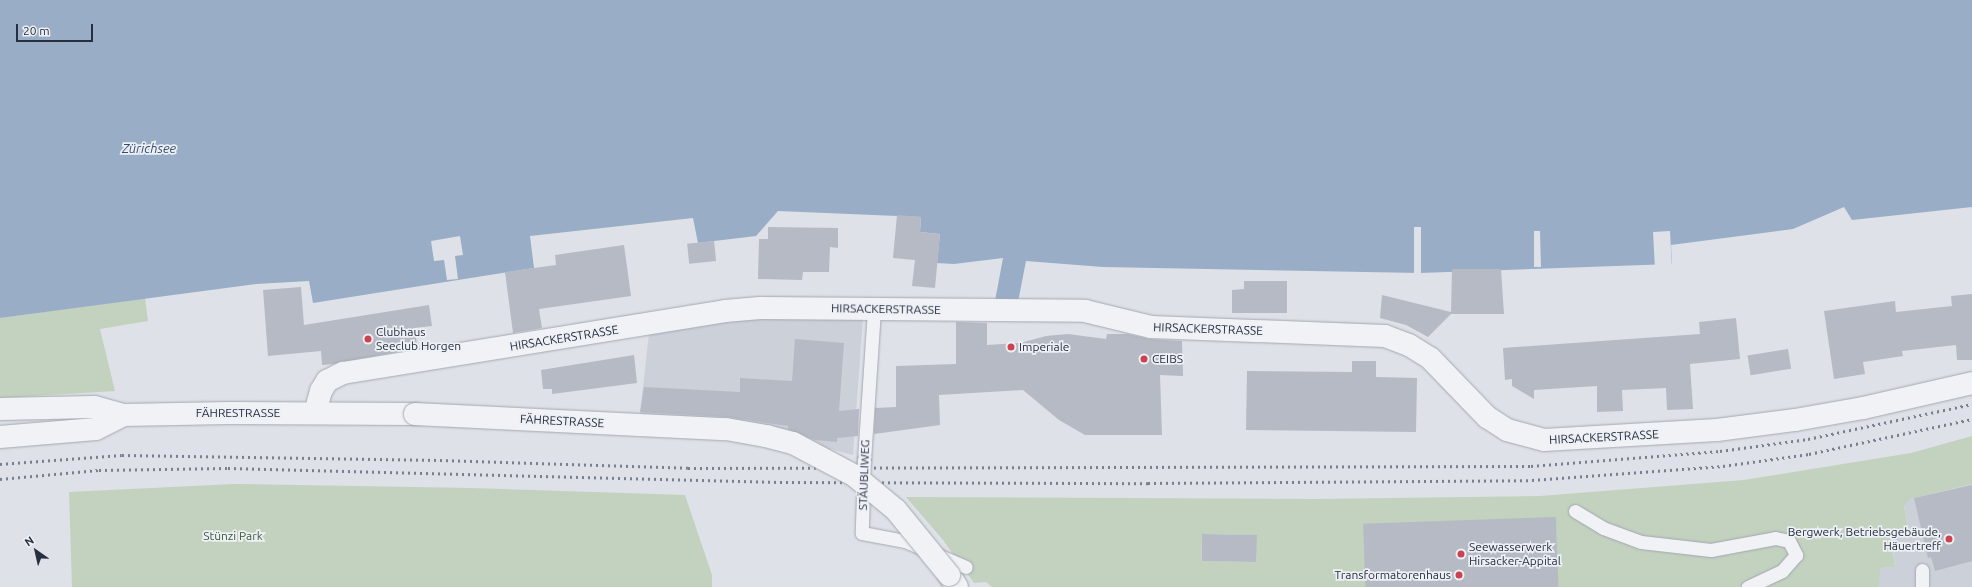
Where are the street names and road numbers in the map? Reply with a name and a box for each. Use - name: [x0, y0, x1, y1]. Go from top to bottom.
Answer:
- street label: HIRSACKERSTRASSE: [831, 301, 941, 317]
- street label: HIRSACKERSTRASSE: [1153, 320, 1263, 338]
- street label: HIRSACKERSTRASSE: [509, 322, 619, 354]
- street label: FÄHRESTRASSE: [196, 406, 280, 420]
- street label: FÄHRESTRASSE: [520, 412, 604, 430]
- street label: HIRSACKERSTRASSE: [1549, 427, 1659, 447]
- street label: STÄUBLIWEG: [856, 439, 872, 511]

